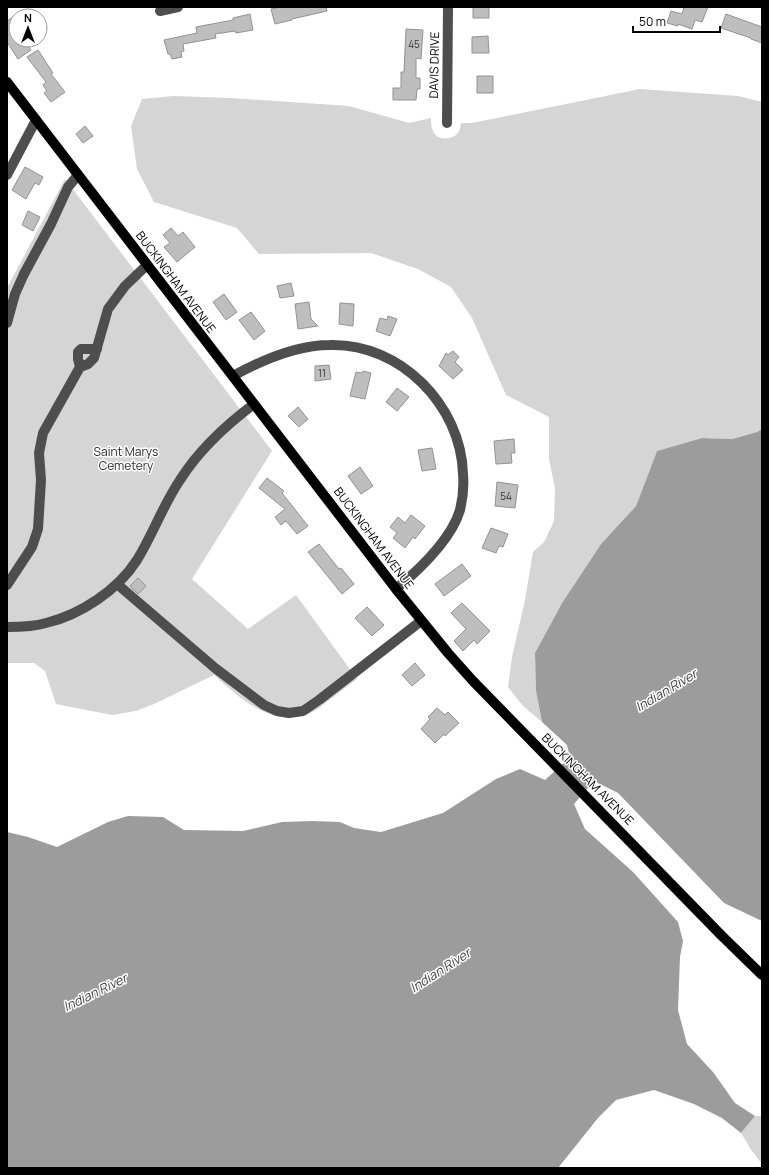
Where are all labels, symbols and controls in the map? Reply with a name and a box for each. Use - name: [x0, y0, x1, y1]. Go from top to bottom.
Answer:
- north arrow: [8, 8, 48, 48]
- scale bar: [633, 8, 720, 34]
- text: N: [24, 10, 32, 25]
- text: 50 m: [639, 13, 666, 30]
- street label: DAVIS DRIVE: [425, 31, 443, 99]
- house number: 45: [408, 37, 420, 51]
- street label: BUCKINGHAM AVENUE: [132, 228, 220, 337]
- house number: 11: [318, 366, 326, 380]
- park label: Saint Marys Cemetery: [94, 443, 158, 474]
- street label: BUCKINGHAM AVENUE: [330, 484, 418, 593]
- house number: 54: [500, 489, 512, 503]
- water label: Indian River: [632, 663, 702, 715]
- street label: BUCKINGHAM AVENUE: [538, 729, 638, 829]
- water label: Indian River: [406, 942, 476, 996]
- water label: Indian River: [60, 968, 132, 1015]

